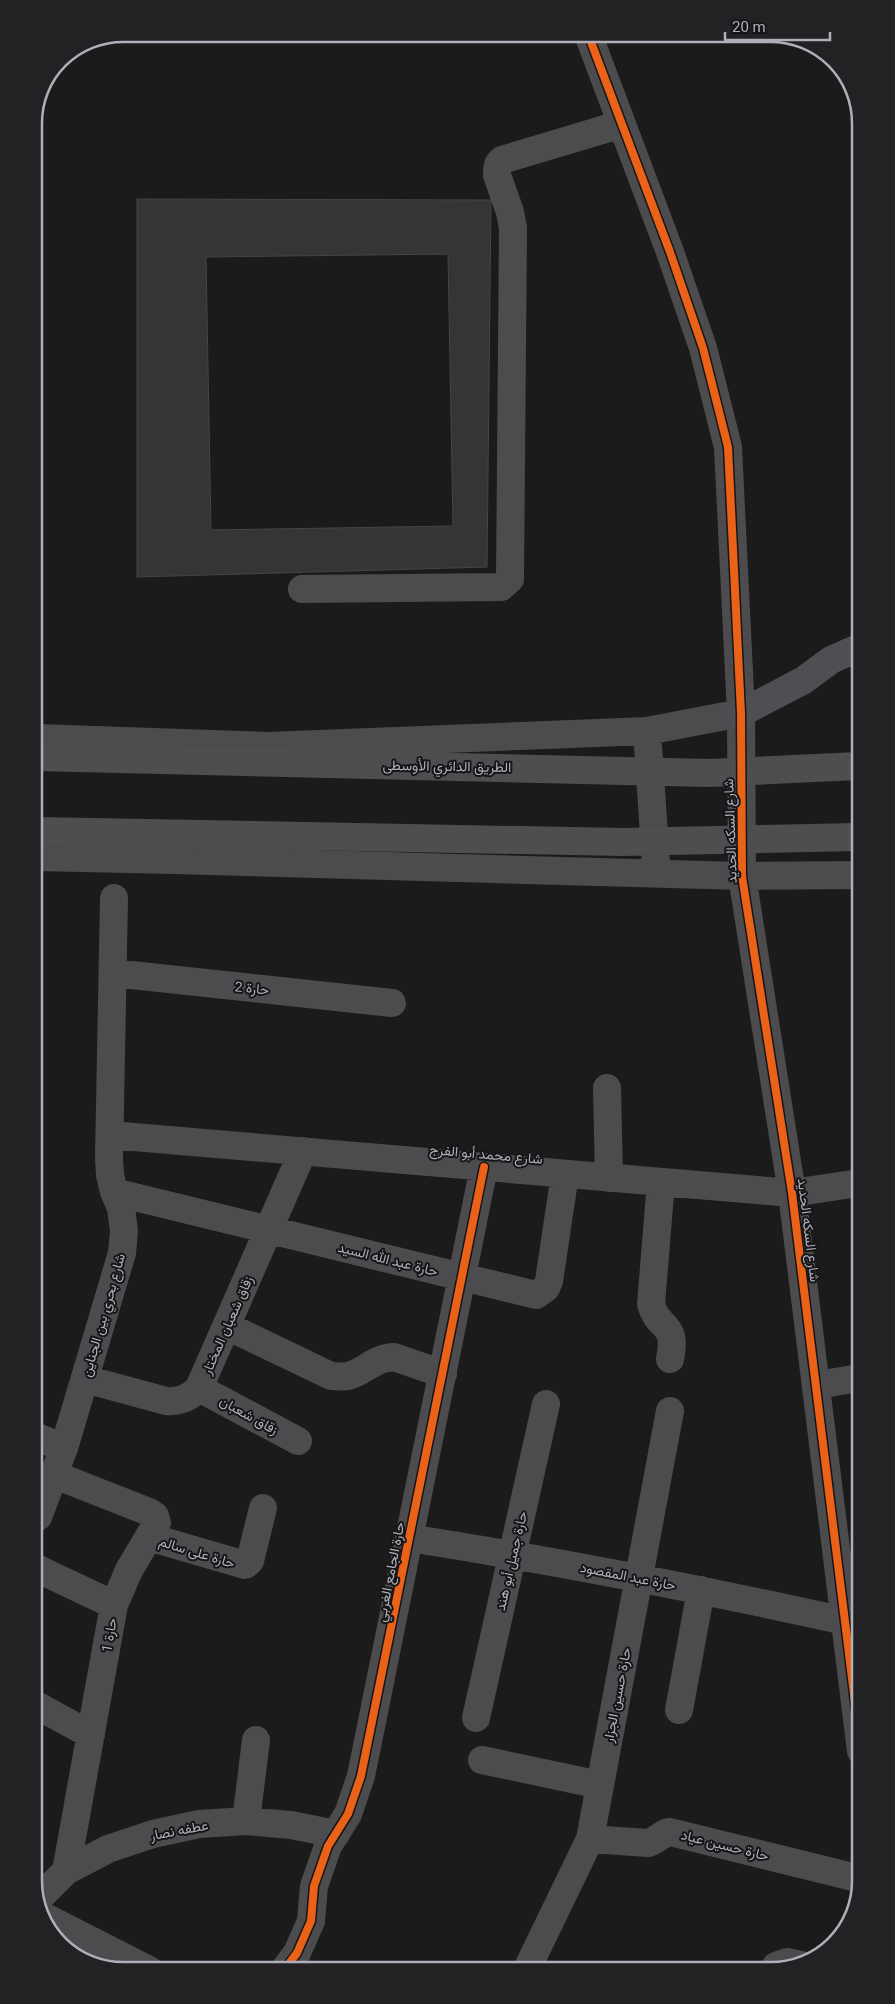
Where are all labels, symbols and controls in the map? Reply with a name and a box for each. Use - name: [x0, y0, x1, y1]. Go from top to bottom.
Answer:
- scale bar: [725, 10, 830, 42]
- text: 20 m: [732, 18, 766, 36]
- street label: الطريق الدائري الأوسطى: [382, 757, 512, 779]
- street label: شارع السكه الحديد: [720, 778, 743, 884]
- street label: حارة 2: [234, 978, 270, 999]
- street label: شارع محمد أبو الفرج: [428, 1141, 543, 1170]
- street label: شارع السكه الحديد: [792, 1177, 823, 1283]
- street label: حارة عبد الله السيد: [336, 1239, 440, 1280]
- street label: شارع بحري بين الجناين: [78, 1252, 132, 1380]
- street label: زقاق شعبان المختار: [198, 1273, 257, 1378]
- street label: زقاق شعبان: [217, 1392, 281, 1439]
- street label: حارة جميل أبو هند: [492, 1510, 531, 1612]
- street label: حارة الجامع الغربي: [372, 1521, 411, 1624]
- street label: حارة على سالم: [157, 1533, 237, 1572]
- street label: حارة عبد المقصود: [579, 1559, 677, 1594]
- street label: حارة 1: [98, 1617, 121, 1654]
- street label: حارة حسين الجزار: [600, 1646, 635, 1745]
- street label: عطفه نصار: [148, 1817, 210, 1845]
- street label: حارة حسين عياد: [679, 1826, 771, 1865]

